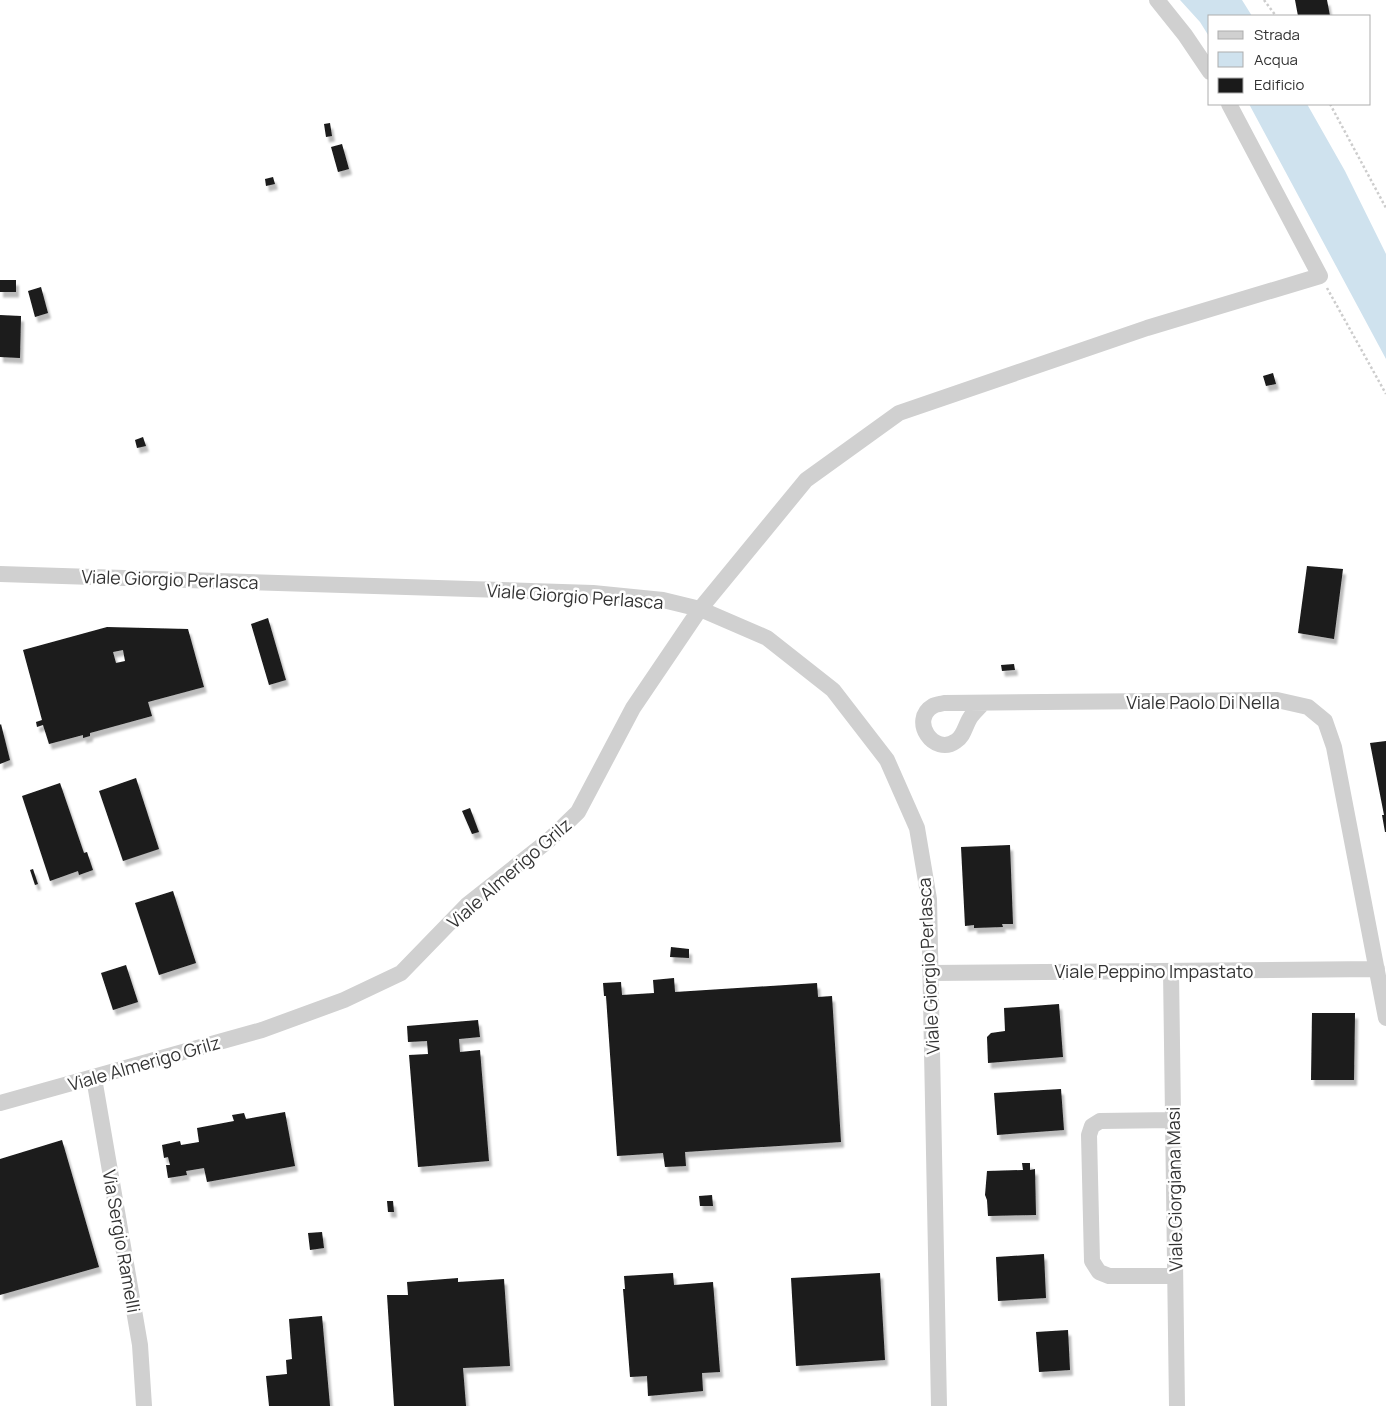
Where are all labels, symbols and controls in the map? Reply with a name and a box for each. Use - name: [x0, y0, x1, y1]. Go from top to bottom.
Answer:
- legend: [1208, 15, 1371, 105]
- text: Strada: [1254, 24, 1300, 45]
- text: Acqua: [1254, 49, 1298, 70]
- text: Edificio: [1254, 74, 1305, 95]
- street label: Viale Giorgio Perlasca: [81, 564, 259, 594]
- street label: Viale Giorgio Perlasca: [486, 578, 664, 614]
- street label: Viale Paolo Di Nella: [1126, 690, 1280, 714]
- street label: Viale Almerigo Grilz: [442, 812, 576, 934]
- street label: Viale Giorgio Perlasca: [911, 877, 945, 1055]
- street label: Viale Peppino Impastato: [1055, 959, 1253, 983]
- street label: Viale Almerigo Grilz: [65, 1030, 223, 1096]
- street label: Viale Giorgiana Masi: [1161, 1106, 1187, 1272]
- street label: Via Sergio Ramelli: [98, 1168, 146, 1314]

